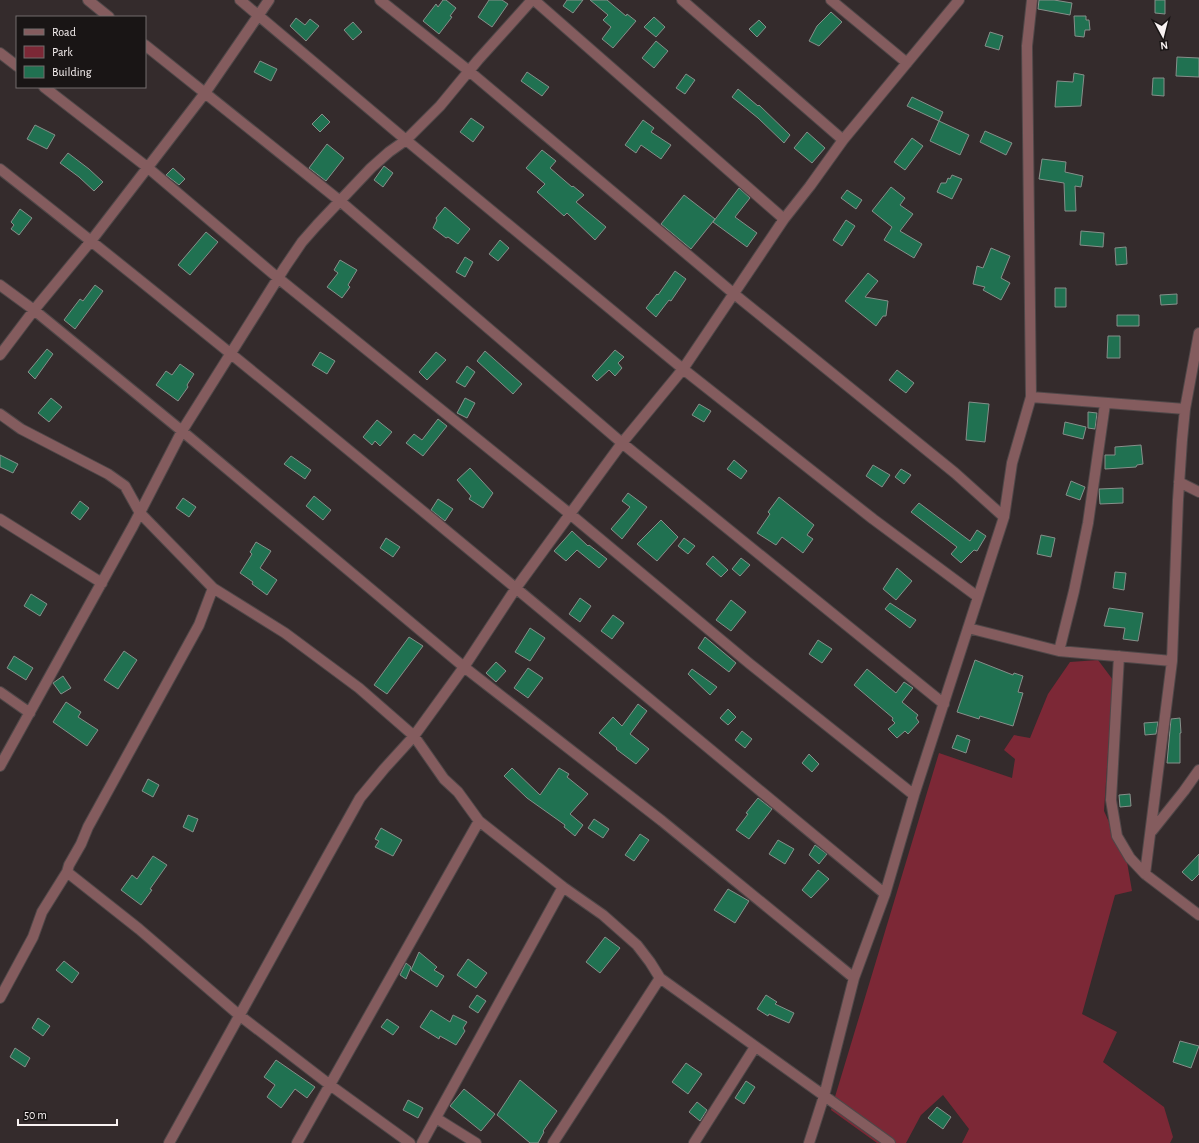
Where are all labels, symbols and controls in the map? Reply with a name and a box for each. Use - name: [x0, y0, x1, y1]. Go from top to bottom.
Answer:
- legend: [16, 16, 146, 88]
- north arrow: [1143, 16, 1183, 56]
- text: Road: [52, 26, 76, 38]
- text: N: [1160, 40, 1169, 51]
- text: Park: [52, 46, 73, 58]
- text: Building: [52, 66, 92, 78]
- scale bar: [18, 1101, 117, 1127]
- text: 50 m: [24, 1109, 47, 1121]

